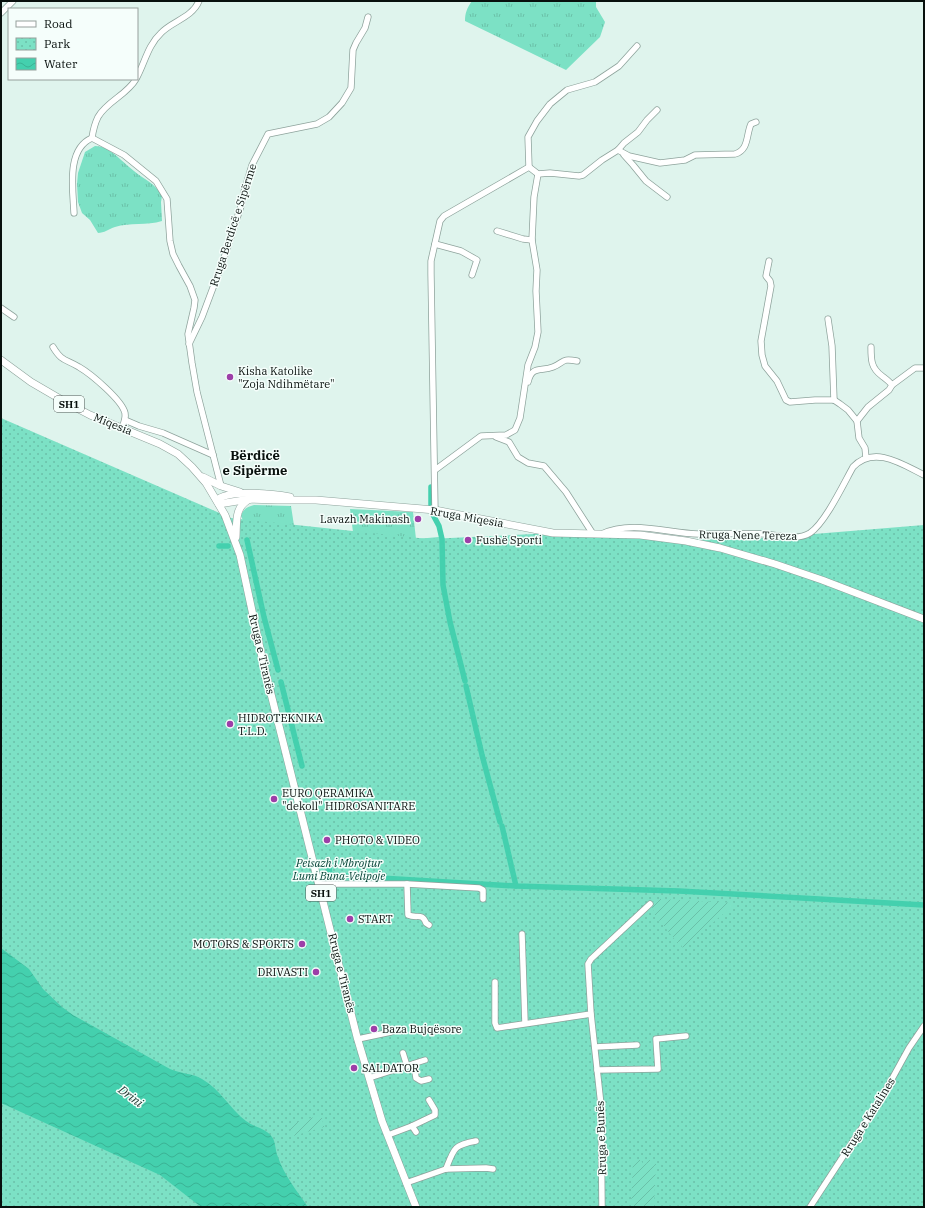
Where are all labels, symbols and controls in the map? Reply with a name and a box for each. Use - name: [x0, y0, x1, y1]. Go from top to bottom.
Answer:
- legend: [8, 8, 138, 80]
- text: Road: [44, 16, 73, 31]
- text: Park: [44, 36, 70, 51]
- text: Water: [44, 56, 78, 71]
- street label: Rruga Berdicë e Sipërme: [206, 162, 260, 288]
- place label: Kisha Katolike "Zoja Ndihmëtare": [238, 364, 335, 391]
- marker: Kisha Katolike "Zoja Ndihmëtare": [225, 372, 235, 382]
- road number: SH1: [54, 396, 84, 412]
- street label: Miqesia: [92, 410, 134, 438]
- district label: Bërdicë e Sipërme: [223, 447, 287, 479]
- street label: Rruga Miqesia: [429, 504, 505, 530]
- place label: Lavazh Makinash: [320, 512, 410, 526]
- marker: Lavazh Makinash: [413, 514, 423, 524]
- street label: Rruga Nene Tereza: [699, 527, 797, 543]
- place label: Fushë Sporti: [476, 533, 542, 547]
- marker: Fushë Sporti: [463, 535, 473, 545]
- street label: Rruga e Tiranës: [246, 612, 278, 696]
- place label: HIDROTEKNIKA T.L.D.: [238, 711, 323, 738]
- marker: HIDROTEKNIKA T.L.D.: [225, 719, 235, 729]
- place label: EURO QERAMIKA "dekoll" HIDROSANITARE: [282, 786, 415, 813]
- marker: EURO QERAMIKA "dekoll" HIDROSANITARE: [269, 794, 279, 804]
- place label: PHOTO & VIDEO: [335, 833, 420, 847]
- marker: PHOTO & VIDEO: [322, 835, 332, 845]
- park label: Peisazh i Mbrojtur Lumi Buna-Velipoje: [292, 856, 385, 883]
- road number: SH1: [306, 885, 336, 901]
- place label: START: [358, 912, 393, 926]
- marker: START: [345, 914, 355, 924]
- street label: Rruga e Tiranës: [325, 931, 359, 1015]
- place label: MOTORS & SPORTS: [193, 937, 294, 951]
- marker: MOTORS & SPORTS: [297, 939, 307, 949]
- place label: DRIVASTI: [257, 965, 308, 979]
- marker: DRIVASTI: [311, 967, 321, 977]
- place label: Baza Bujqësore: [382, 1022, 462, 1036]
- marker: Baza Bujqësore: [369, 1024, 379, 1034]
- place label: SALDATOR: [362, 1061, 420, 1075]
- marker: SALDATOR: [349, 1063, 359, 1073]
- street label: Rruga e Katalines: [838, 1075, 898, 1159]
- water label: Drini: [115, 1081, 147, 1110]
- street label: Rruga e Bunës: [593, 1100, 609, 1176]

